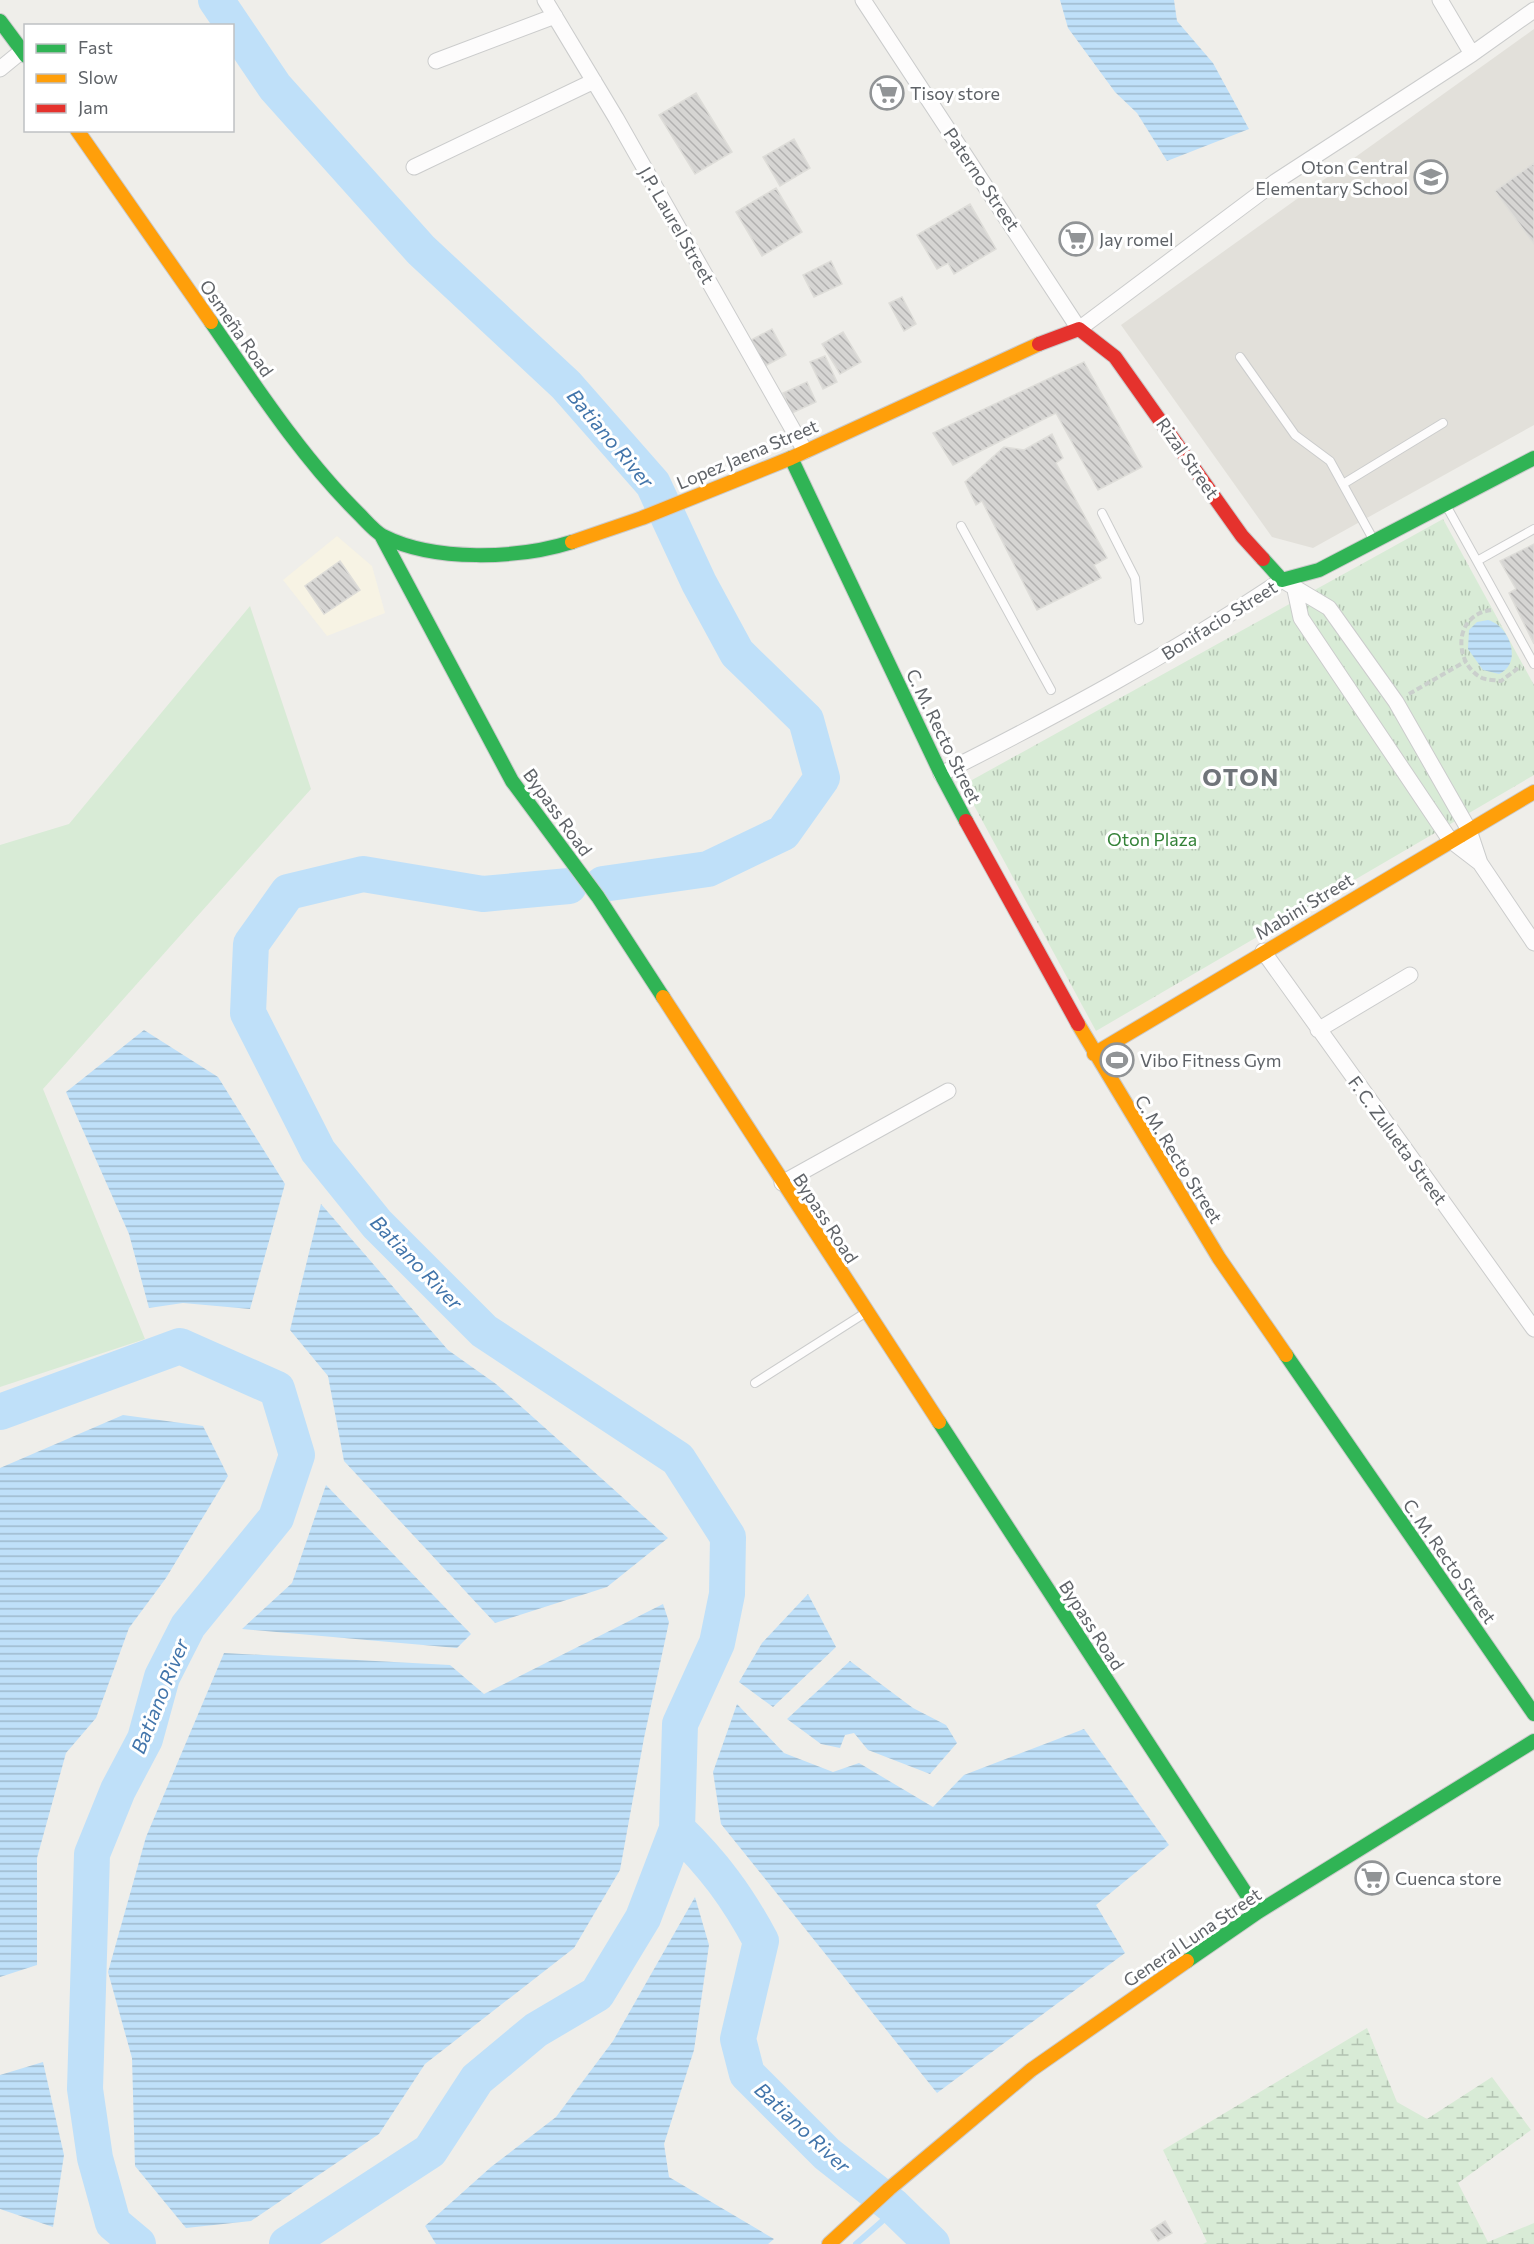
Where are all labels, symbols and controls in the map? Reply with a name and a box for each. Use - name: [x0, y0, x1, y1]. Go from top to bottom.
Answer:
- legend: [24, 24, 234, 132]
- text: Fast: [78, 36, 113, 58]
- text: Slow: [78, 66, 118, 88]
- supermarket icon: Tisoy store: [869, 75, 905, 111]
- place label: Tisoy store: [910, 82, 1000, 104]
- text: Jam: [78, 96, 108, 118]
- street label: Paterno Street: [939, 123, 1025, 235]
- place label: Oton Central Elementary School: [1255, 156, 1408, 199]
- school or university icon: Oton Central Elementary School: [1413, 159, 1449, 195]
- street label: J.P. Laurel Street: [635, 162, 719, 288]
- supermarket icon: Jay romel: [1058, 221, 1094, 257]
- place label: Jay romel: [1099, 228, 1174, 250]
- street label: Osmeña Road: [195, 275, 279, 381]
- water label: Batiano River: [563, 384, 660, 493]
- street label: Rizal Street: [1152, 413, 1224, 503]
- street label: Lopez Jaena Street: [673, 414, 821, 494]
- street label: Bonifacio Street: [1157, 576, 1281, 664]
- street label: C. M. Recto Street: [902, 665, 986, 807]
- district label: OTON: [1202, 762, 1280, 791]
- street label: Bypass Road: [519, 764, 597, 860]
- park label: Oton Plaza: [1107, 828, 1197, 850]
- street label: Mabini Street: [1251, 868, 1357, 944]
- sports icon: Vibo Fitness Gym: [1099, 1042, 1135, 1078]
- place label: Vibo Fitness Gym: [1140, 1049, 1282, 1071]
- street label: F. C. Zulueta Street: [1344, 1071, 1452, 1209]
- street label: C. M. Recto Street: [1131, 1091, 1227, 1227]
- street label: Bypass Road: [789, 1169, 863, 1267]
- water label: Batiano River: [366, 1210, 469, 1315]
- street label: C. M. Recto Street: [1399, 1494, 1501, 1628]
- street label: Bypass Road: [1055, 1576, 1129, 1674]
- water label: Batiano River: [125, 1634, 193, 1757]
- supermarket icon: Cuenca store: [1354, 1860, 1390, 1896]
- place label: Cuenca store: [1395, 1867, 1501, 1889]
- street label: General Luna Street: [1119, 1883, 1265, 1991]
- water label: Batiano River: [750, 2077, 856, 2178]

